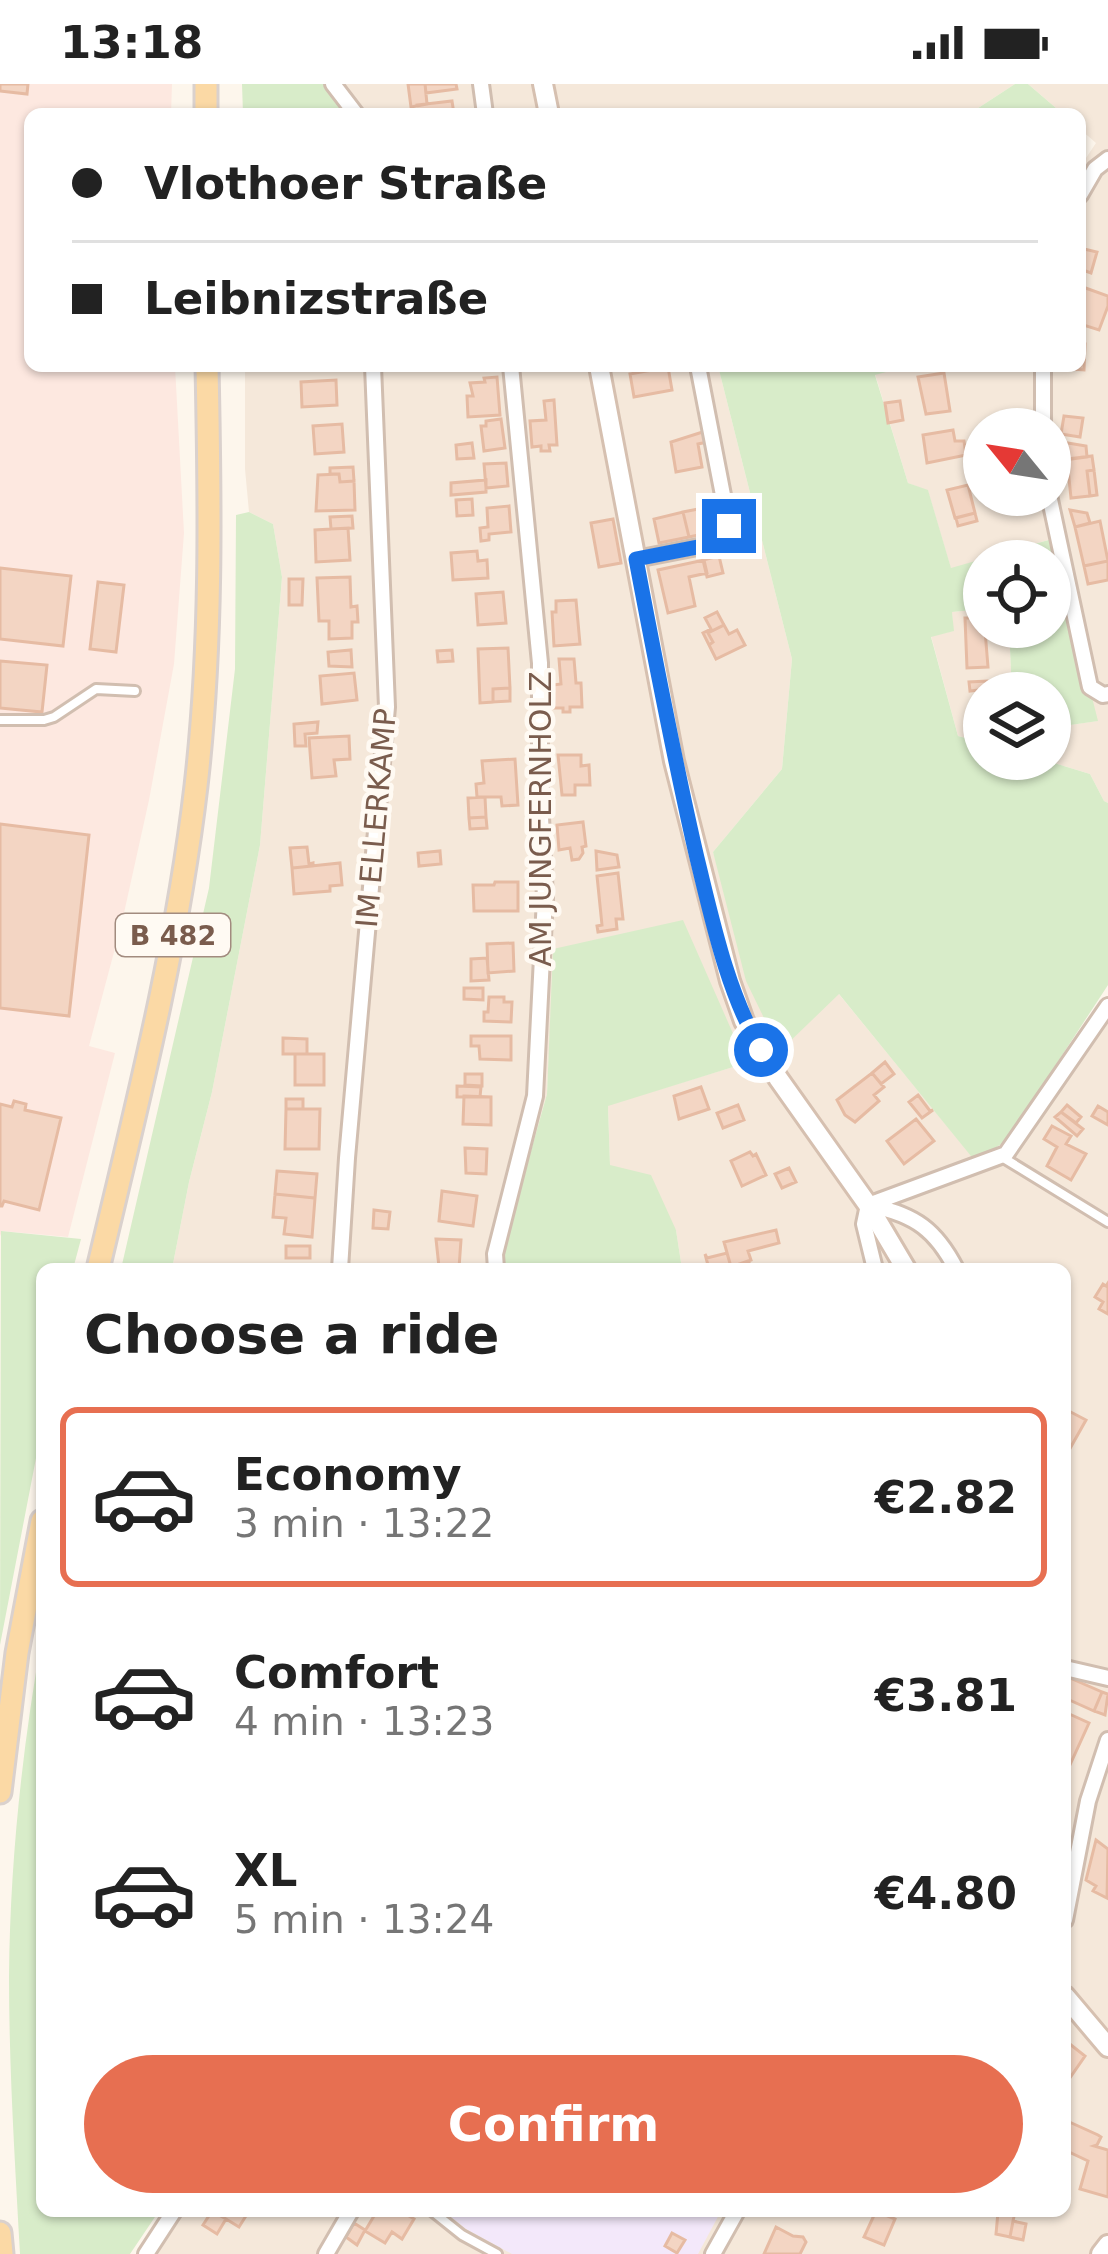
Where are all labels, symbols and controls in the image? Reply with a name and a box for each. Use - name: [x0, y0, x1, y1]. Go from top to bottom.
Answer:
- text: 13:18: [60, 16, 203, 69]
- text: Vlothoer Straße: [144, 157, 547, 210]
- text: Leibnizstraße: [144, 272, 488, 325]
- north arrow: [963, 408, 1071, 516]
- map controls: [963, 408, 1071, 780]
- route end: [702, 499, 756, 553]
- button: locate: [963, 540, 1071, 648]
- street label: AM JUNGFERNHOLZ: [523, 671, 558, 967]
- button: layers: [963, 672, 1071, 780]
- street label: IM ELLERKAMP: [349, 707, 403, 929]
- road number: B 482: [116, 914, 230, 956]
- route start: [734, 1023, 788, 1077]
- text: Choose a ride: [84, 1303, 500, 1366]
- icon: car: [90, 1443, 198, 1551]
- text: Economy: [234, 1448, 462, 1501]
- text: €2.82: [875, 1471, 1017, 1524]
- text: 3 min · 13:22: [234, 1501, 494, 1546]
- icon: car: [90, 1641, 198, 1749]
- text: Comfort: [234, 1646, 439, 1699]
- text: €3.81: [875, 1669, 1017, 1722]
- text: 4 min · 13:23: [234, 1699, 494, 1744]
- icon: car: [90, 1839, 198, 1947]
- text: XL: [234, 1844, 297, 1897]
- text: €4.80: [875, 1867, 1017, 1920]
- text: 5 min · 13:24: [234, 1897, 494, 1942]
- button: Confirm: [84, 2055, 1023, 2193]

